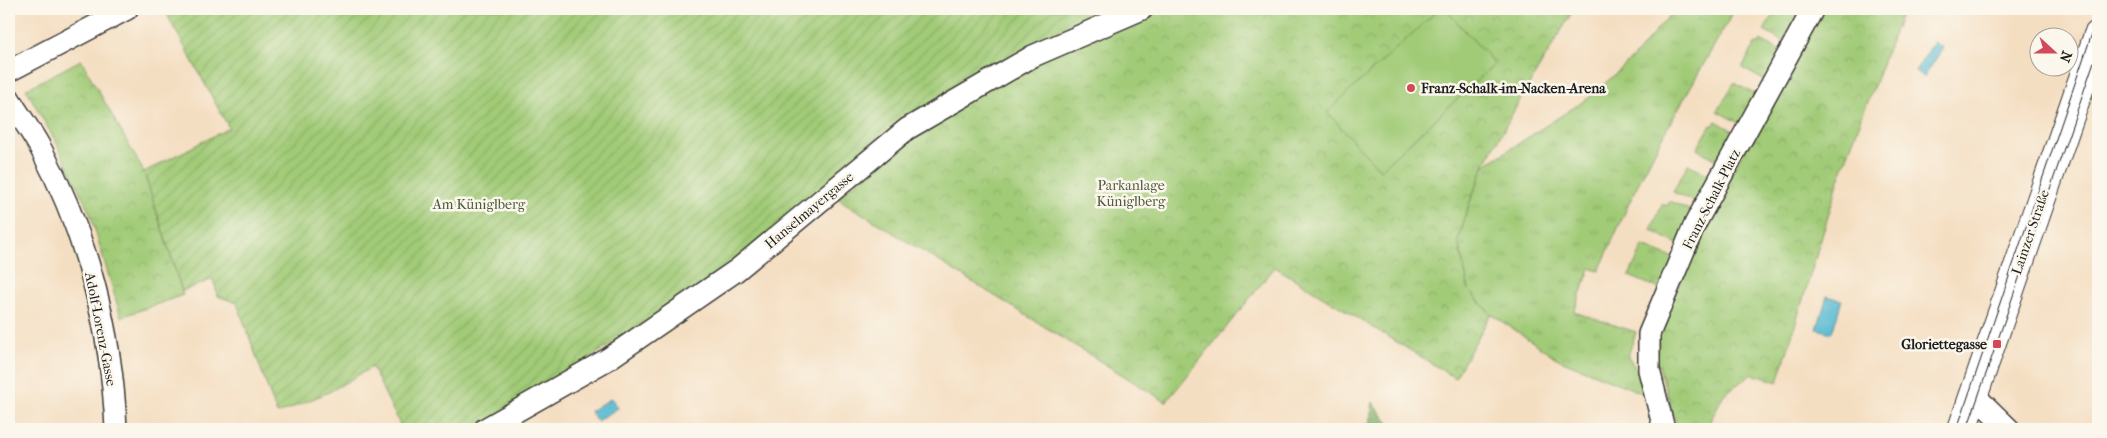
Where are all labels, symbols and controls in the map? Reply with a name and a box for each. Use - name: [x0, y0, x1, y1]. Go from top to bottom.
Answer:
- north arrow: [2030, 28, 2080, 78]
- text: N: [2056, 48, 2076, 65]
- place label: Franz-Schalk-im-Nacken-Arena: [1420, 80, 1606, 97]
- marker: Franz-Schalk-im-Nacken-Arena: [1405, 82, 1417, 94]
- street label: Franz-Schalk-Platz: [1679, 146, 1744, 252]
- street label: Hanselmayergasse: [761, 168, 857, 252]
- park label: Parkanlage Küniglberg: [1097, 177, 1166, 210]
- street label: Lainzer Straße: [2008, 187, 2053, 277]
- park label: Am Küniglberg: [432, 196, 526, 213]
- street label: Adolf-Lorenz-Gasse: [81, 270, 120, 388]
- place label: Gloriettegasse: [1901, 336, 1987, 353]
- marker: Gloriettegasse: [1991, 338, 2003, 350]

